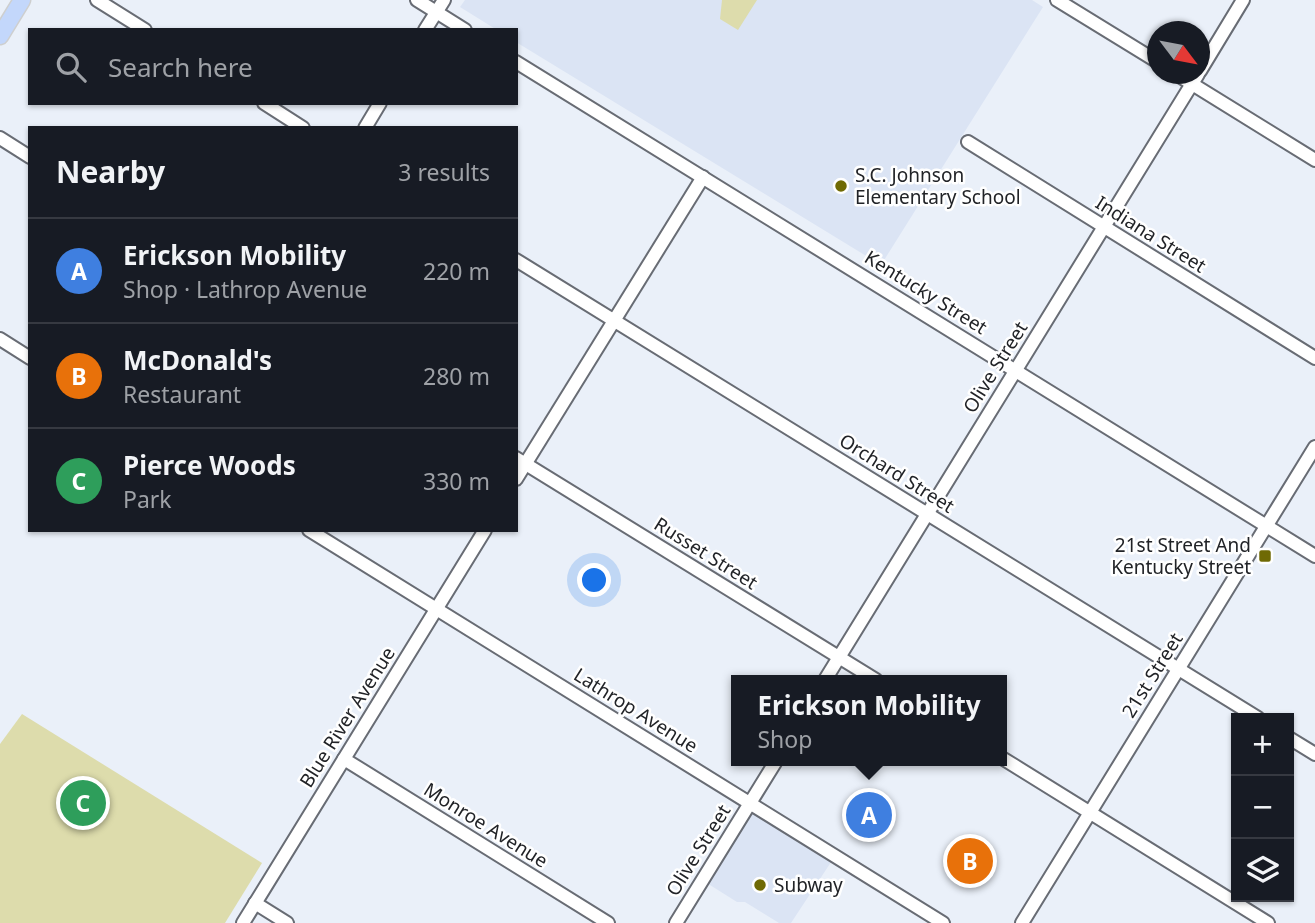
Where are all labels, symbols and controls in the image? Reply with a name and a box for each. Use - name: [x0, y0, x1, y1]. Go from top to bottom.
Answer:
- north arrow: [1147, 21, 1210, 84]
- search box: [28, 28, 518, 105]
- icon: search: [52, 48, 90, 86]
- text: Search here: [108, 49, 253, 85]
- text: Nearby: [56, 151, 165, 192]
- text: 3 results: [398, 156, 490, 188]
- place label: S.C. Johnson Elementary School: [855, 162, 1021, 210]
- marker: S.C. Johnson Elementary School: [833, 178, 849, 194]
- street label: Indiana Street: [1091, 190, 1211, 278]
- text: Erickson Mobility: [123, 237, 346, 273]
- street label: Kentucky Street: [860, 244, 992, 340]
- text: A: [71, 255, 87, 287]
- text: 220 m: [423, 255, 490, 287]
- text: Shop · Lathrop Avenue: [123, 273, 367, 305]
- street label: Olive Street: [957, 316, 1033, 418]
- text: McDonald's: [123, 342, 272, 378]
- text: B: [71, 360, 87, 392]
- text: 280 m: [423, 360, 490, 392]
- text: Restaurant: [123, 378, 241, 410]
- street label: Orchard Street: [835, 427, 960, 519]
- text: Pierce Woods: [123, 447, 296, 483]
- text: C: [72, 465, 86, 497]
- text: 330 m: [423, 465, 490, 497]
- text: Park: [123, 483, 172, 515]
- street label: Russet Street: [649, 511, 763, 595]
- place label: 21st Street And Kentucky Street: [1111, 532, 1251, 580]
- marker: 21st Street And Kentucky Street: [1257, 548, 1273, 564]
- your location: [577, 563, 611, 597]
- street label: 21st Street: [1116, 627, 1188, 722]
- street label: Blue River Avenue: [293, 642, 401, 792]
- street label: Lathrop Avenue: [569, 661, 703, 759]
- popup: [731, 675, 1007, 766]
- text: Erickson Mobility: [757, 687, 981, 723]
- map controls: [1231, 713, 1294, 902]
- button: +: [1231, 713, 1294, 776]
- text: Shop: [757, 723, 812, 755]
- street label: Monroe Avenue: [419, 776, 553, 874]
- button: −: [1231, 776, 1294, 839]
- pin: C: [60, 777, 106, 829]
- pin: A: [846, 789, 892, 841]
- street label: Olive Street: [660, 799, 736, 901]
- pin: B: [947, 835, 993, 887]
- button: layers: [1231, 839, 1294, 902]
- place label: Subway: [774, 872, 843, 898]
- marker: Subway: [752, 877, 768, 893]

